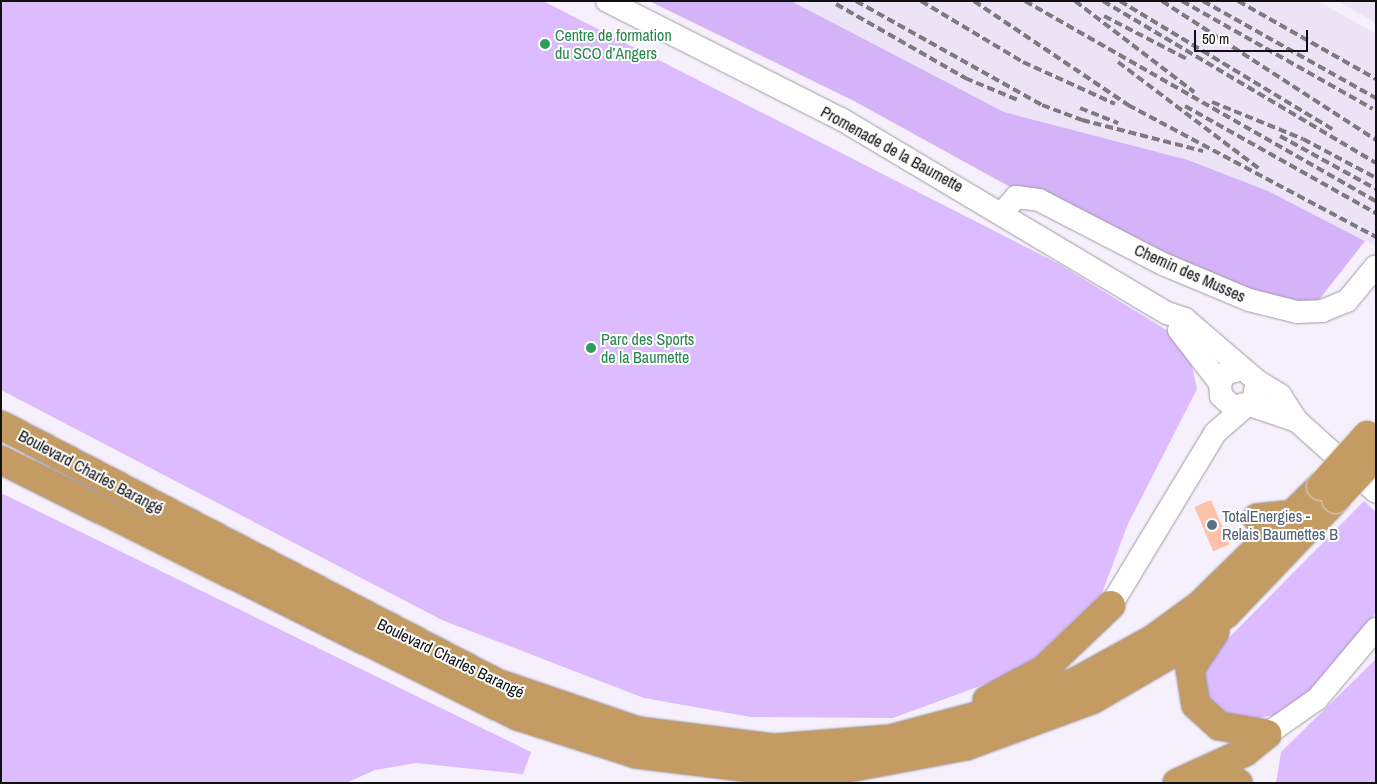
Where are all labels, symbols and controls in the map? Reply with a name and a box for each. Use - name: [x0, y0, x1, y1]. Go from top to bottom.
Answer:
- scale bar: [1197, 20, 1311, 52]
- place label: Centre de formation du SCO d’Angers: [555, 25, 672, 63]
- text: 50 m: [1202, 28, 1229, 49]
- marker: Centre de formation du SCO d’Angers: [539, 38, 551, 50]
- street label: Promenade de la Baumette: [817, 102, 967, 196]
- street label: Chemin des Musses: [1131, 240, 1249, 306]
- place label: Parc des Sports de la Baumette: [601, 329, 694, 367]
- marker: Parc des Sports de la Baumette: [585, 342, 597, 354]
- street label: Boulevard Charles Barangé: [15, 426, 167, 518]
- place label: TotalEnergies - Relais Baumettes B: [1222, 506, 1338, 544]
- marker: TotalEnergies - Relais Baumettes B: [1206, 519, 1218, 531]
- street label: Boulevard Charles Barangé: [374, 614, 528, 702]

